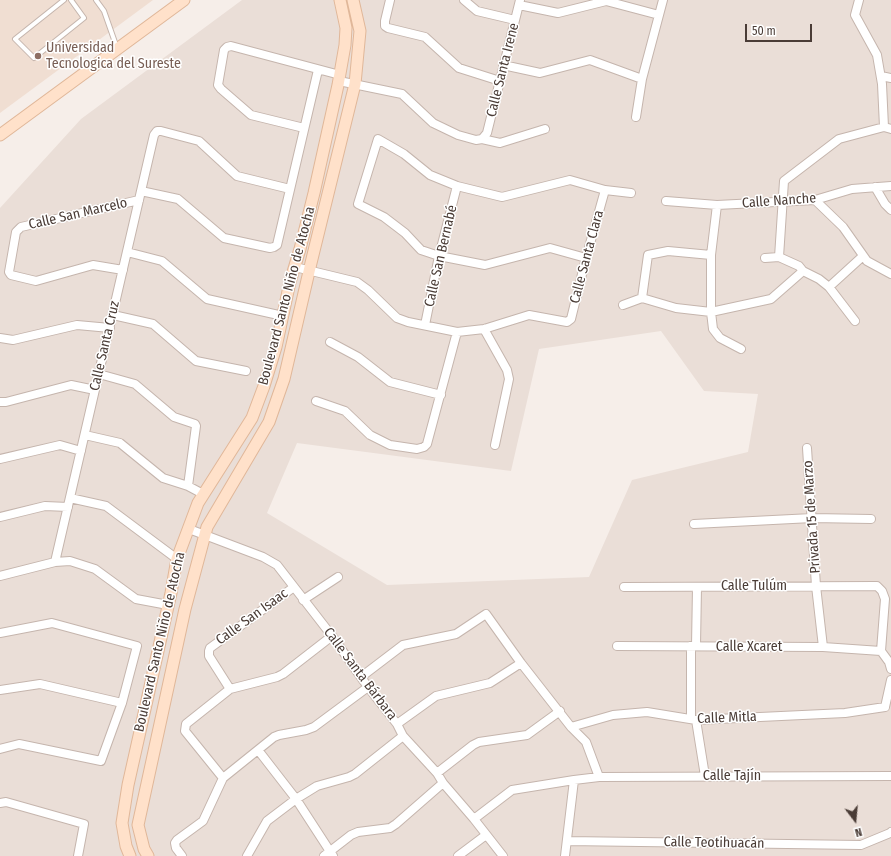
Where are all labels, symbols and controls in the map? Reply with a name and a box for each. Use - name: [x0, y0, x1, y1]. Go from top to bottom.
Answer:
- scale bar: [747, 16, 814, 42]
- street label: Calle Santa Irene: [483, 21, 523, 119]
- text: 50 m: [752, 24, 776, 38]
- place label: Universidad Tecnologica del Sureste: [46, 40, 181, 72]
- marker: Universidad Tecnologica del Sureste: [33, 51, 43, 61]
- street label: Calle Nanche: [741, 190, 817, 212]
- street label: Calle San Marcelo: [27, 194, 129, 234]
- street label: Calle San Bernabé: [421, 204, 461, 308]
- street label: Boulevard Santo Niño de Atocha: [255, 205, 319, 387]
- street label: Calle Santa Clara: [566, 209, 608, 305]
- street label: Calle Santa Cruz: [87, 299, 123, 393]
- street label: Privada 15 de Marzo: [800, 460, 824, 574]
- street label: Boulevard Santo Niño de Atocha: [131, 550, 189, 734]
- street label: Calle Tulúm: [721, 578, 787, 594]
- street label: Calle San Isaac: [213, 585, 291, 649]
- street label: Calle Santa Bárbara: [320, 624, 400, 724]
- street label: Calle Xcaret: [716, 639, 782, 655]
- street label: Calle Mitla: [697, 709, 757, 727]
- street label: Calle Tajín: [703, 768, 761, 784]
- north arrow: [835, 800, 875, 840]
- text: N: [853, 825, 863, 839]
- street label: Calle Teotihuacán: [663, 834, 765, 852]

